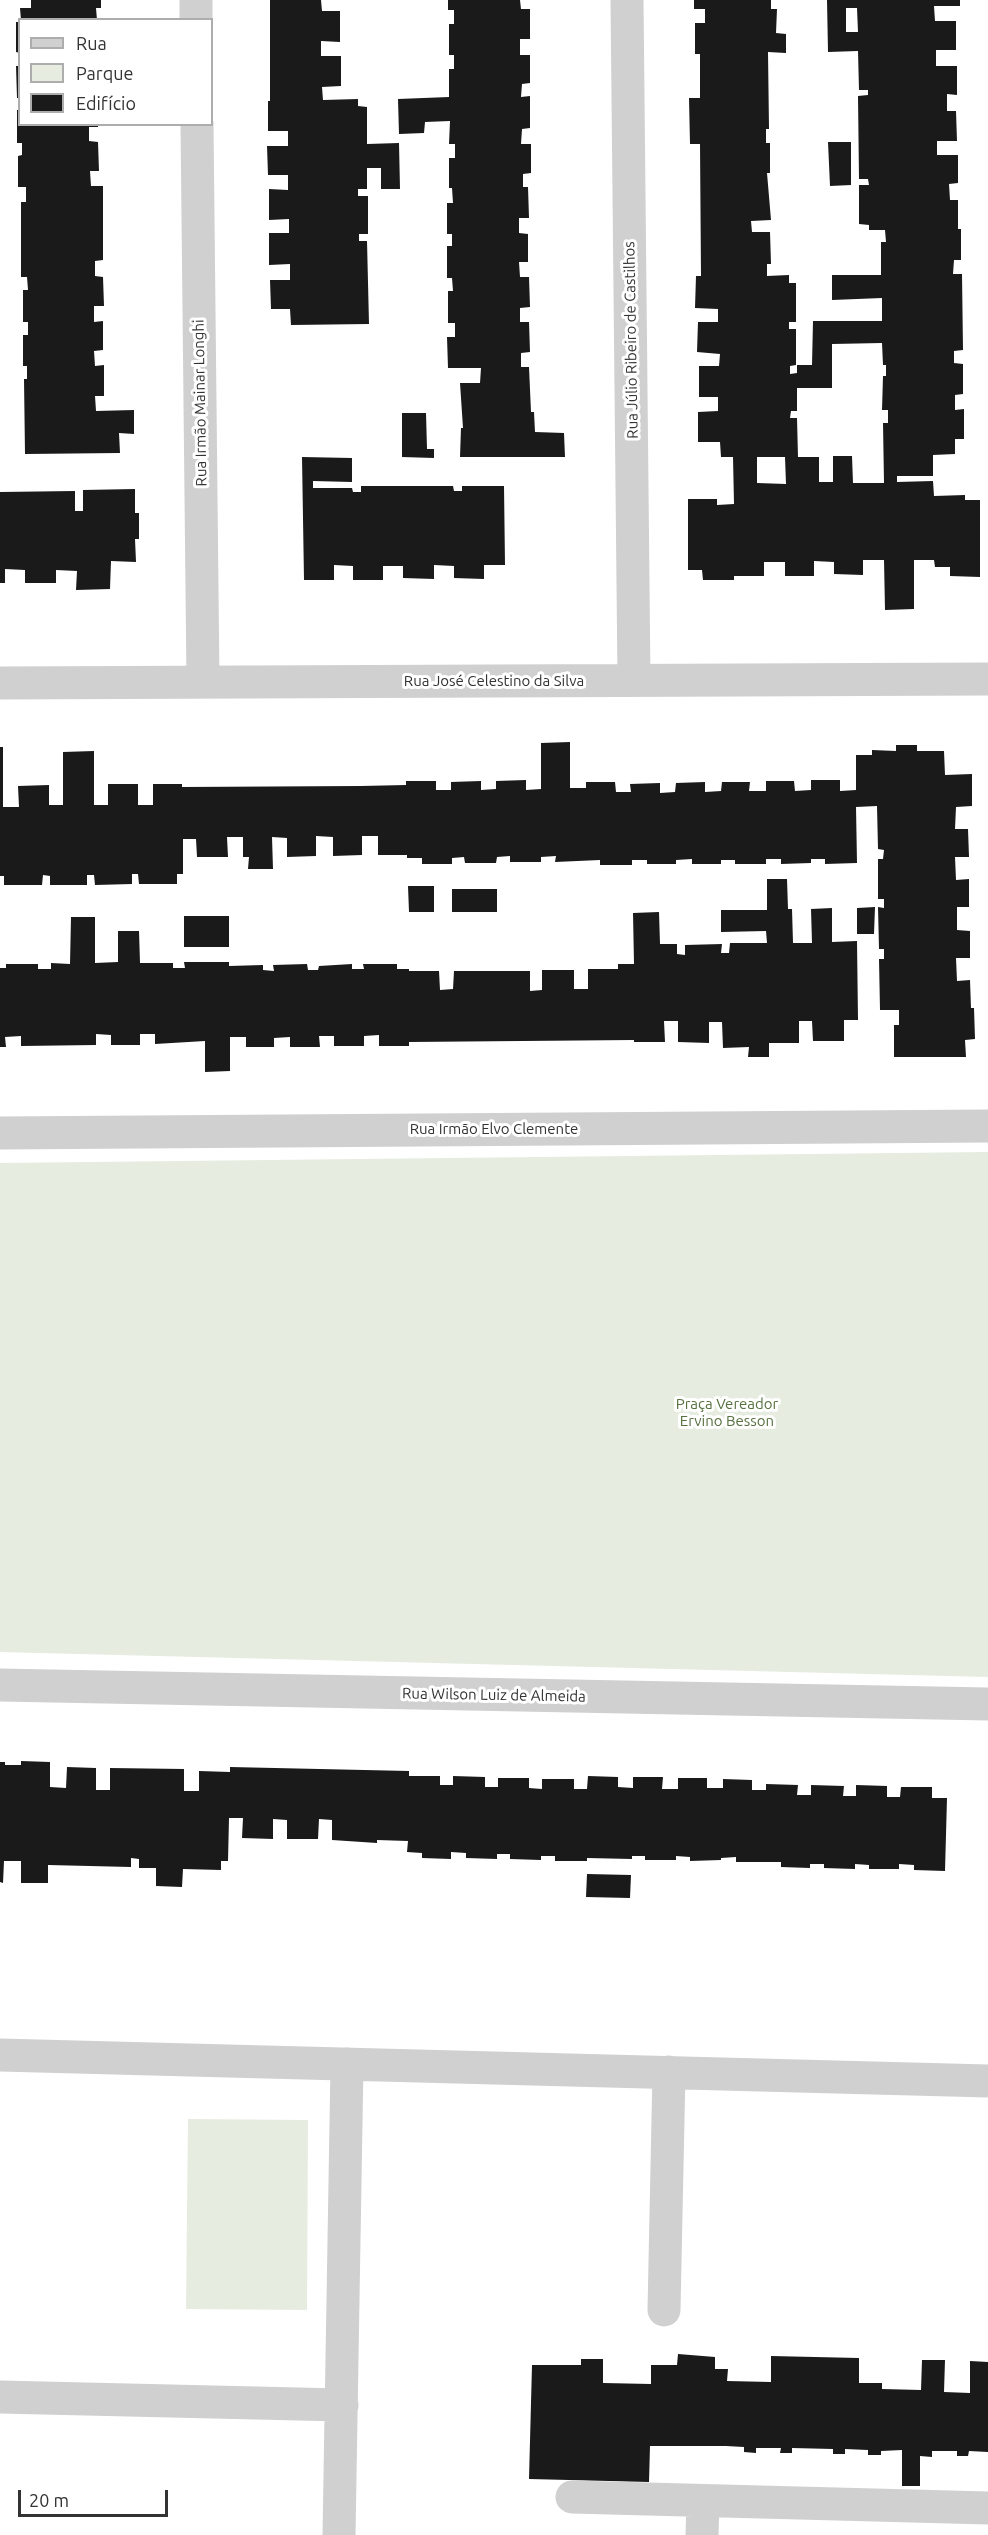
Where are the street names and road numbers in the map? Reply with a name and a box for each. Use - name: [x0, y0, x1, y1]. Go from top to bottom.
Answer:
- street label: Rua Júlio Ribeiro de Castilhos: [620, 241, 642, 439]
- street label: Rua Irmão Mainar Longhi: [190, 319, 210, 487]
- street label: Rua José Celestino da Silva: [404, 672, 584, 690]
- street label: Rua Irmão Elvo Clemente: [410, 1120, 578, 1138]
- street label: Rua Wilson Luiz de Almeida: [402, 1684, 586, 1706]

